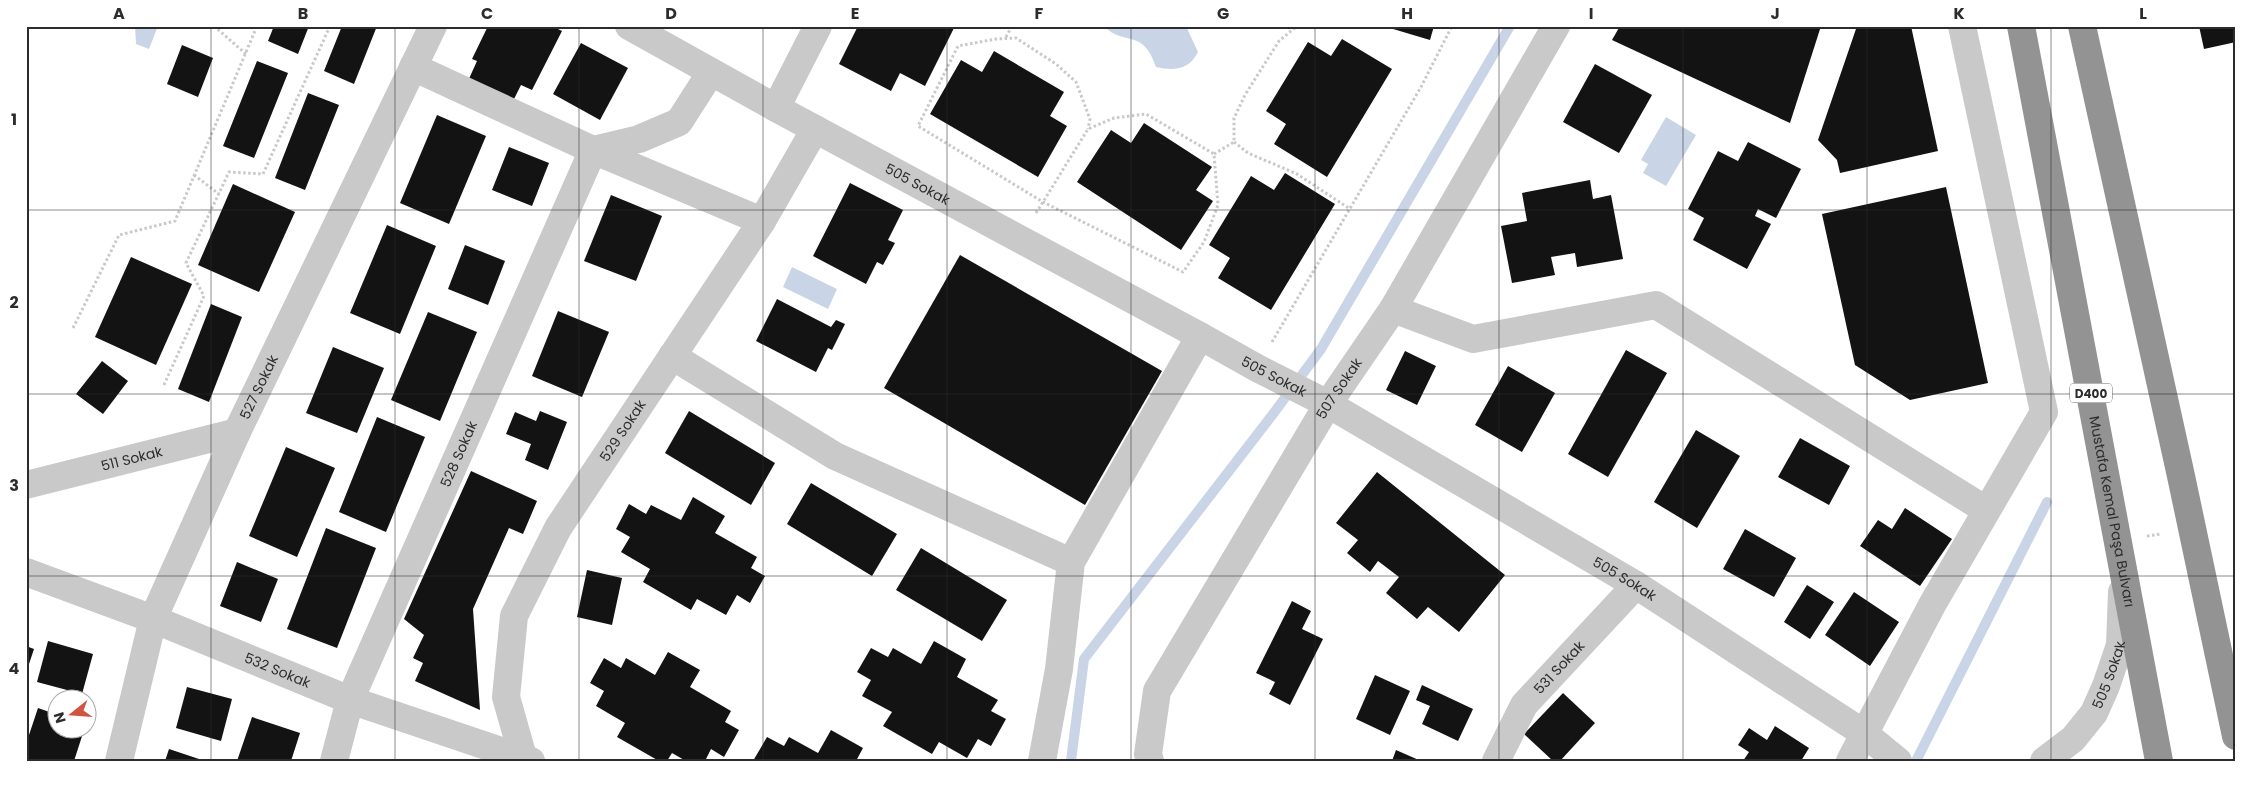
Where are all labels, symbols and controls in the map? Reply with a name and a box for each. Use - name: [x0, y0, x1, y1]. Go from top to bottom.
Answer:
- text: A: [113, 2, 125, 25]
- text: B: [298, 2, 308, 25]
- text: C: [481, 2, 493, 25]
- text: D: [665, 2, 677, 25]
- text: E: [851, 2, 859, 25]
- text: F: [1035, 2, 1044, 25]
- text: G: [1217, 2, 1229, 25]
- text: H: [1401, 2, 1413, 25]
- text: I: [1589, 2, 1593, 25]
- text: J: [1770, 2, 1780, 25]
- text: K: [1953, 2, 1965, 25]
- text: L: [2139, 2, 2147, 25]
- text: 1: [11, 108, 17, 131]
- street label: 505 Sokak: [881, 158, 954, 210]
- text: 2: [9, 291, 19, 314]
- street label: 527 Sokak: [235, 351, 283, 423]
- street label: 505 Sokak: [1238, 351, 1311, 402]
- street label: 507 Sokak: [1311, 353, 1367, 423]
- road number: D400: [2070, 383, 2112, 402]
- street label: 529 Sokak: [595, 395, 651, 466]
- street label: Mustafa Kemal Paşa Bulvarı: [2084, 414, 2140, 609]
- street label: 528 Sokak: [435, 417, 482, 490]
- street label: 511 Sokak: [99, 441, 165, 476]
- text: 3: [9, 474, 19, 497]
- street label: 505 Sokak: [1589, 552, 1661, 606]
- street label: 531 Sokak: [1529, 636, 1590, 699]
- street label: 505 Sokak: [2087, 640, 2130, 712]
- street label: 532 Sokak: [241, 648, 314, 693]
- text: 4: [9, 657, 20, 680]
- north arrow: [48, 690, 98, 740]
- text: N: [48, 710, 71, 726]

